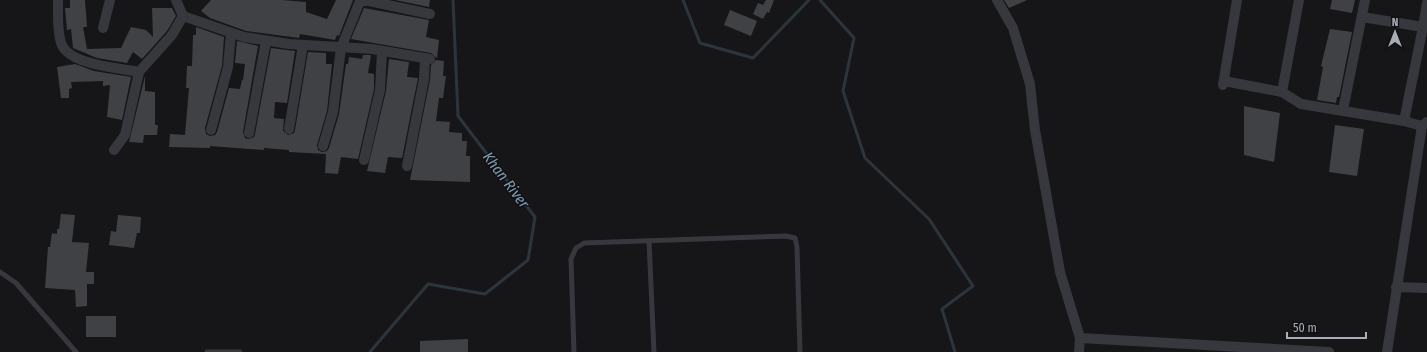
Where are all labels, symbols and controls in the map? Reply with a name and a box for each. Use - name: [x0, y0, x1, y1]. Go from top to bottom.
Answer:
- north arrow: [1375, 12, 1415, 52]
- text: N: [1392, 16, 1398, 29]
- water label: Khan River: [479, 148, 533, 212]
- scale bar: [1287, 314, 1366, 340]
- text: 50 m: [1293, 321, 1317, 335]

